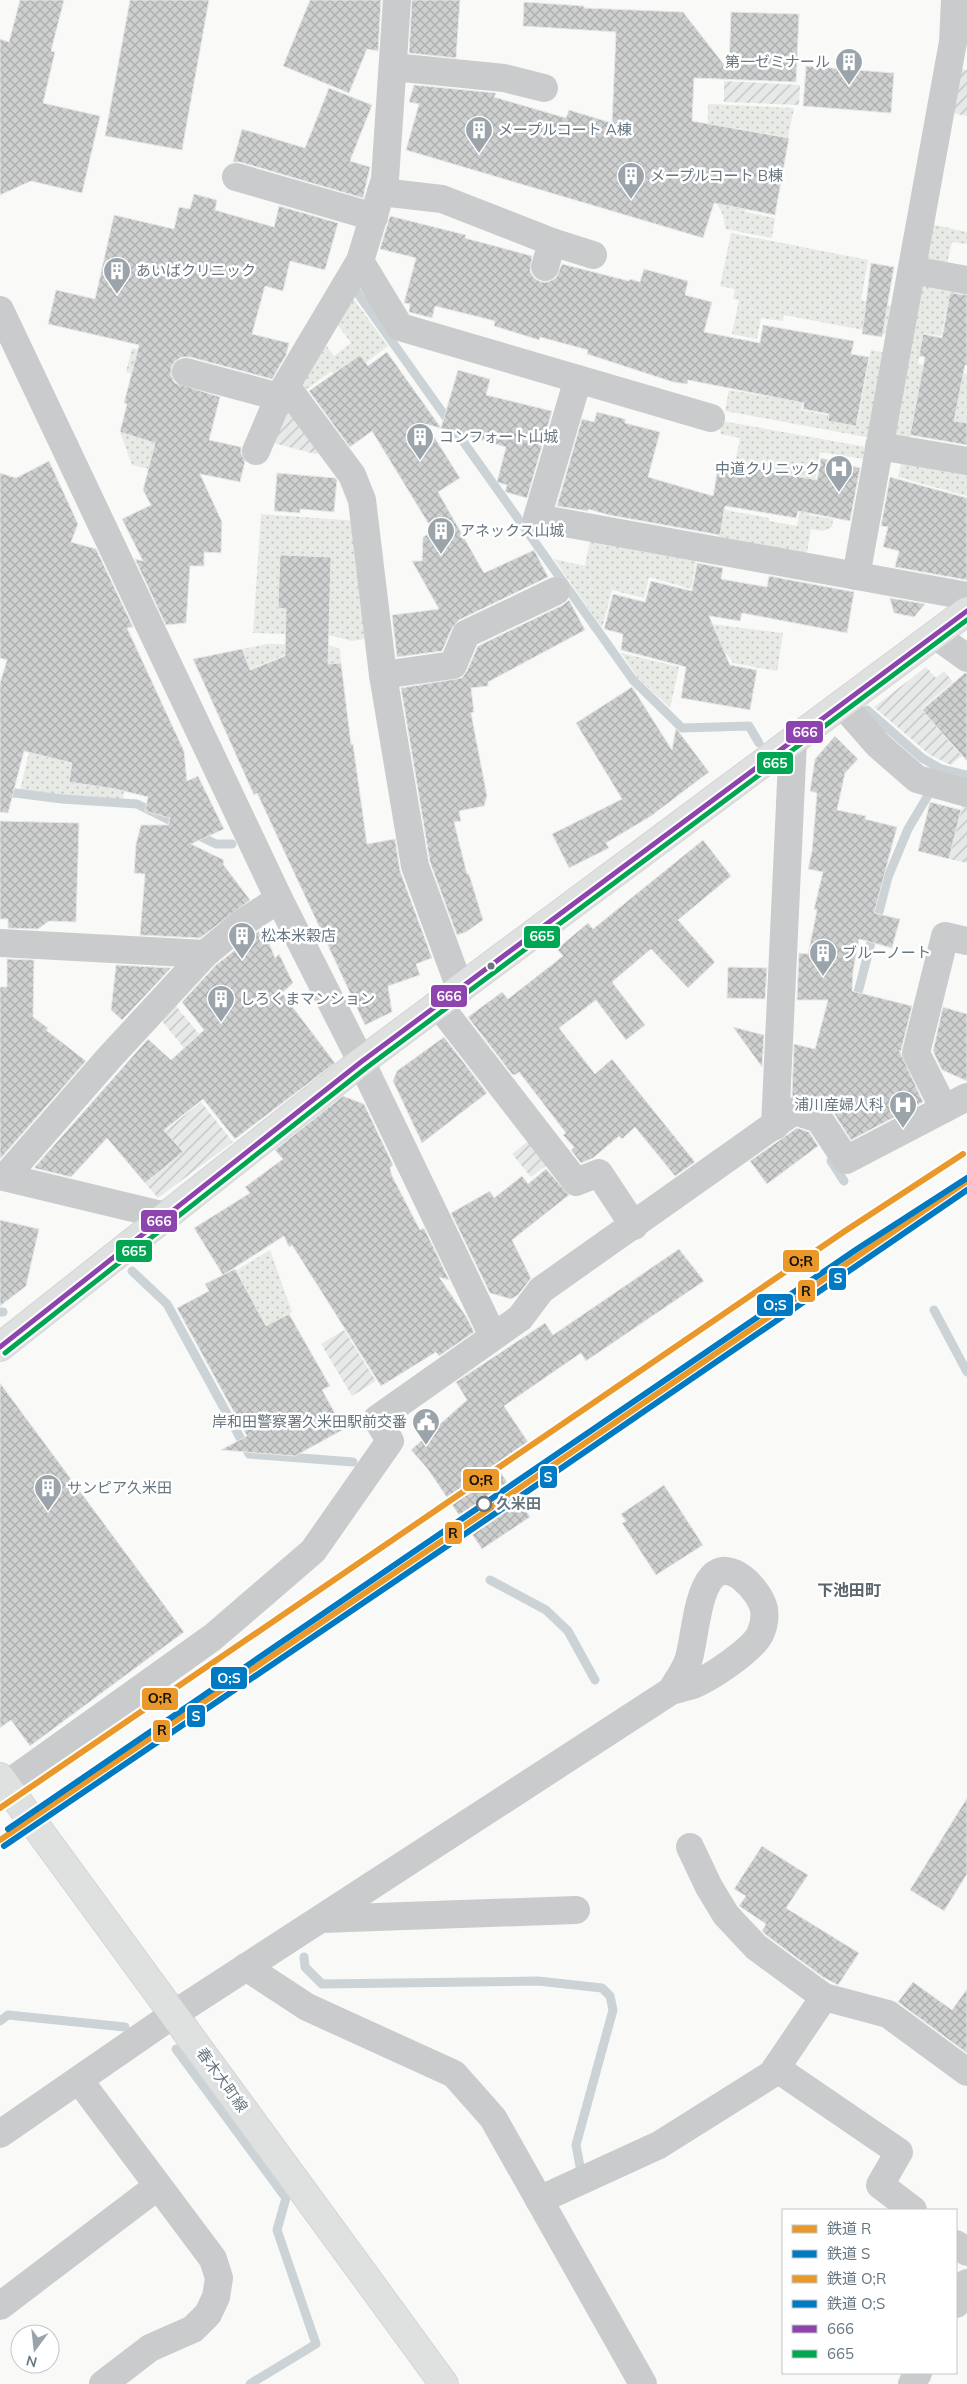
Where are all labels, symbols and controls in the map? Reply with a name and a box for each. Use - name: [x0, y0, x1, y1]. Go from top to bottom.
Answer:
- building icon: 第一ゼミナール: [834, 47, 864, 86]
- place label: 第一ゼミナール: [725, 52, 830, 71]
- building icon: メープルコート A棟: [464, 115, 494, 154]
- place label: メープルコート A棟: [498, 120, 632, 139]
- building icon: メープルコート B棟: [616, 161, 646, 200]
- place label: メープルコート B棟: [650, 166, 783, 185]
- building icon: あいばクリニック: [102, 256, 132, 295]
- place label: あいばクリニック: [136, 261, 256, 280]
- building icon: コンフォート山城: [405, 422, 435, 461]
- place label: コンフォート山城: [439, 427, 559, 446]
- hospital icon: 中道クリニック: [824, 454, 854, 493]
- place label: 中道クリニック: [715, 459, 820, 478]
- building icon: アネックス山城: [426, 516, 456, 555]
- place label: アネックス山城: [460, 521, 565, 540]
- line badge: 666: [785, 720, 824, 744]
- text: 666: [792, 723, 818, 741]
- line badge: 665: [756, 751, 794, 775]
- text: 665: [762, 754, 788, 772]
- building icon: 松本米穀店: [227, 921, 257, 960]
- line badge: 665: [523, 925, 561, 949]
- place label: 松本米穀店: [261, 926, 336, 945]
- text: 665: [529, 927, 555, 945]
- building icon: ブルーノート: [808, 938, 838, 977]
- place label: ブルーノート: [842, 943, 931, 962]
- unlabelled marker: [486, 961, 496, 971]
- building icon: しろくまマンション: [206, 984, 236, 1023]
- line badge: 666: [430, 984, 468, 1008]
- text: 666: [436, 987, 462, 1005]
- place label: しろくまマンション: [240, 989, 375, 1008]
- hospital icon: 浦川産婦人科: [888, 1090, 918, 1129]
- place label: 浦川産婦人科: [794, 1095, 884, 1114]
- line badge: 666: [140, 1209, 178, 1233]
- text: 666: [146, 1212, 172, 1230]
- line badge: 665: [115, 1239, 153, 1263]
- text: 665: [121, 1242, 147, 1260]
- line badge: O;R: [782, 1249, 820, 1273]
- text: O;R: [789, 1252, 813, 1270]
- line badge: S: [828, 1267, 847, 1291]
- text: S: [833, 1269, 843, 1287]
- line badge: R: [797, 1279, 816, 1303]
- text: R: [801, 1282, 811, 1300]
- line badge: O;S: [756, 1293, 794, 1317]
- text: O;S: [763, 1296, 787, 1314]
- public building icon: 岸和田警察署久米田駅前交番: [411, 1407, 441, 1446]
- place label: 岸和田警察署久米田駅前交番: [212, 1412, 407, 1431]
- line badge: S: [539, 1465, 558, 1489]
- line badge: O;R: [462, 1468, 500, 1492]
- text: S: [543, 1468, 553, 1486]
- text: O;R: [469, 1471, 493, 1489]
- building icon: サンピア久米田: [33, 1473, 63, 1512]
- place label: サンピア久米田: [67, 1478, 172, 1497]
- place label: 久米田: [496, 1494, 541, 1513]
- marker: 久米田: [476, 1496, 492, 1512]
- line badge: R: [444, 1521, 463, 1545]
- text: R: [448, 1524, 458, 1542]
- district label: 下池田町: [817, 1580, 881, 1600]
- line badge: O;S: [210, 1666, 248, 1690]
- text: O;S: [217, 1669, 241, 1687]
- line badge: O;R: [141, 1687, 179, 1711]
- text: O;R: [148, 1689, 172, 1707]
- line badge: S: [186, 1704, 206, 1728]
- text: S: [191, 1707, 201, 1725]
- line badge: R: [152, 1719, 171, 1743]
- text: R: [157, 1721, 167, 1739]
- street label: 春木大町線: [193, 2044, 252, 2116]
- legend: [782, 2209, 957, 2374]
- text: 鉄道 R: [827, 2219, 871, 2238]
- text: 鉄道 S: [827, 2244, 870, 2263]
- text: 鉄道 O;R: [827, 2269, 886, 2288]
- text: 鉄道 O;S: [827, 2294, 885, 2313]
- text: 666: [827, 2319, 854, 2338]
- north arrow: [10, 2324, 60, 2374]
- text: 665: [827, 2344, 854, 2363]
- text: N: [24, 2351, 39, 2372]

